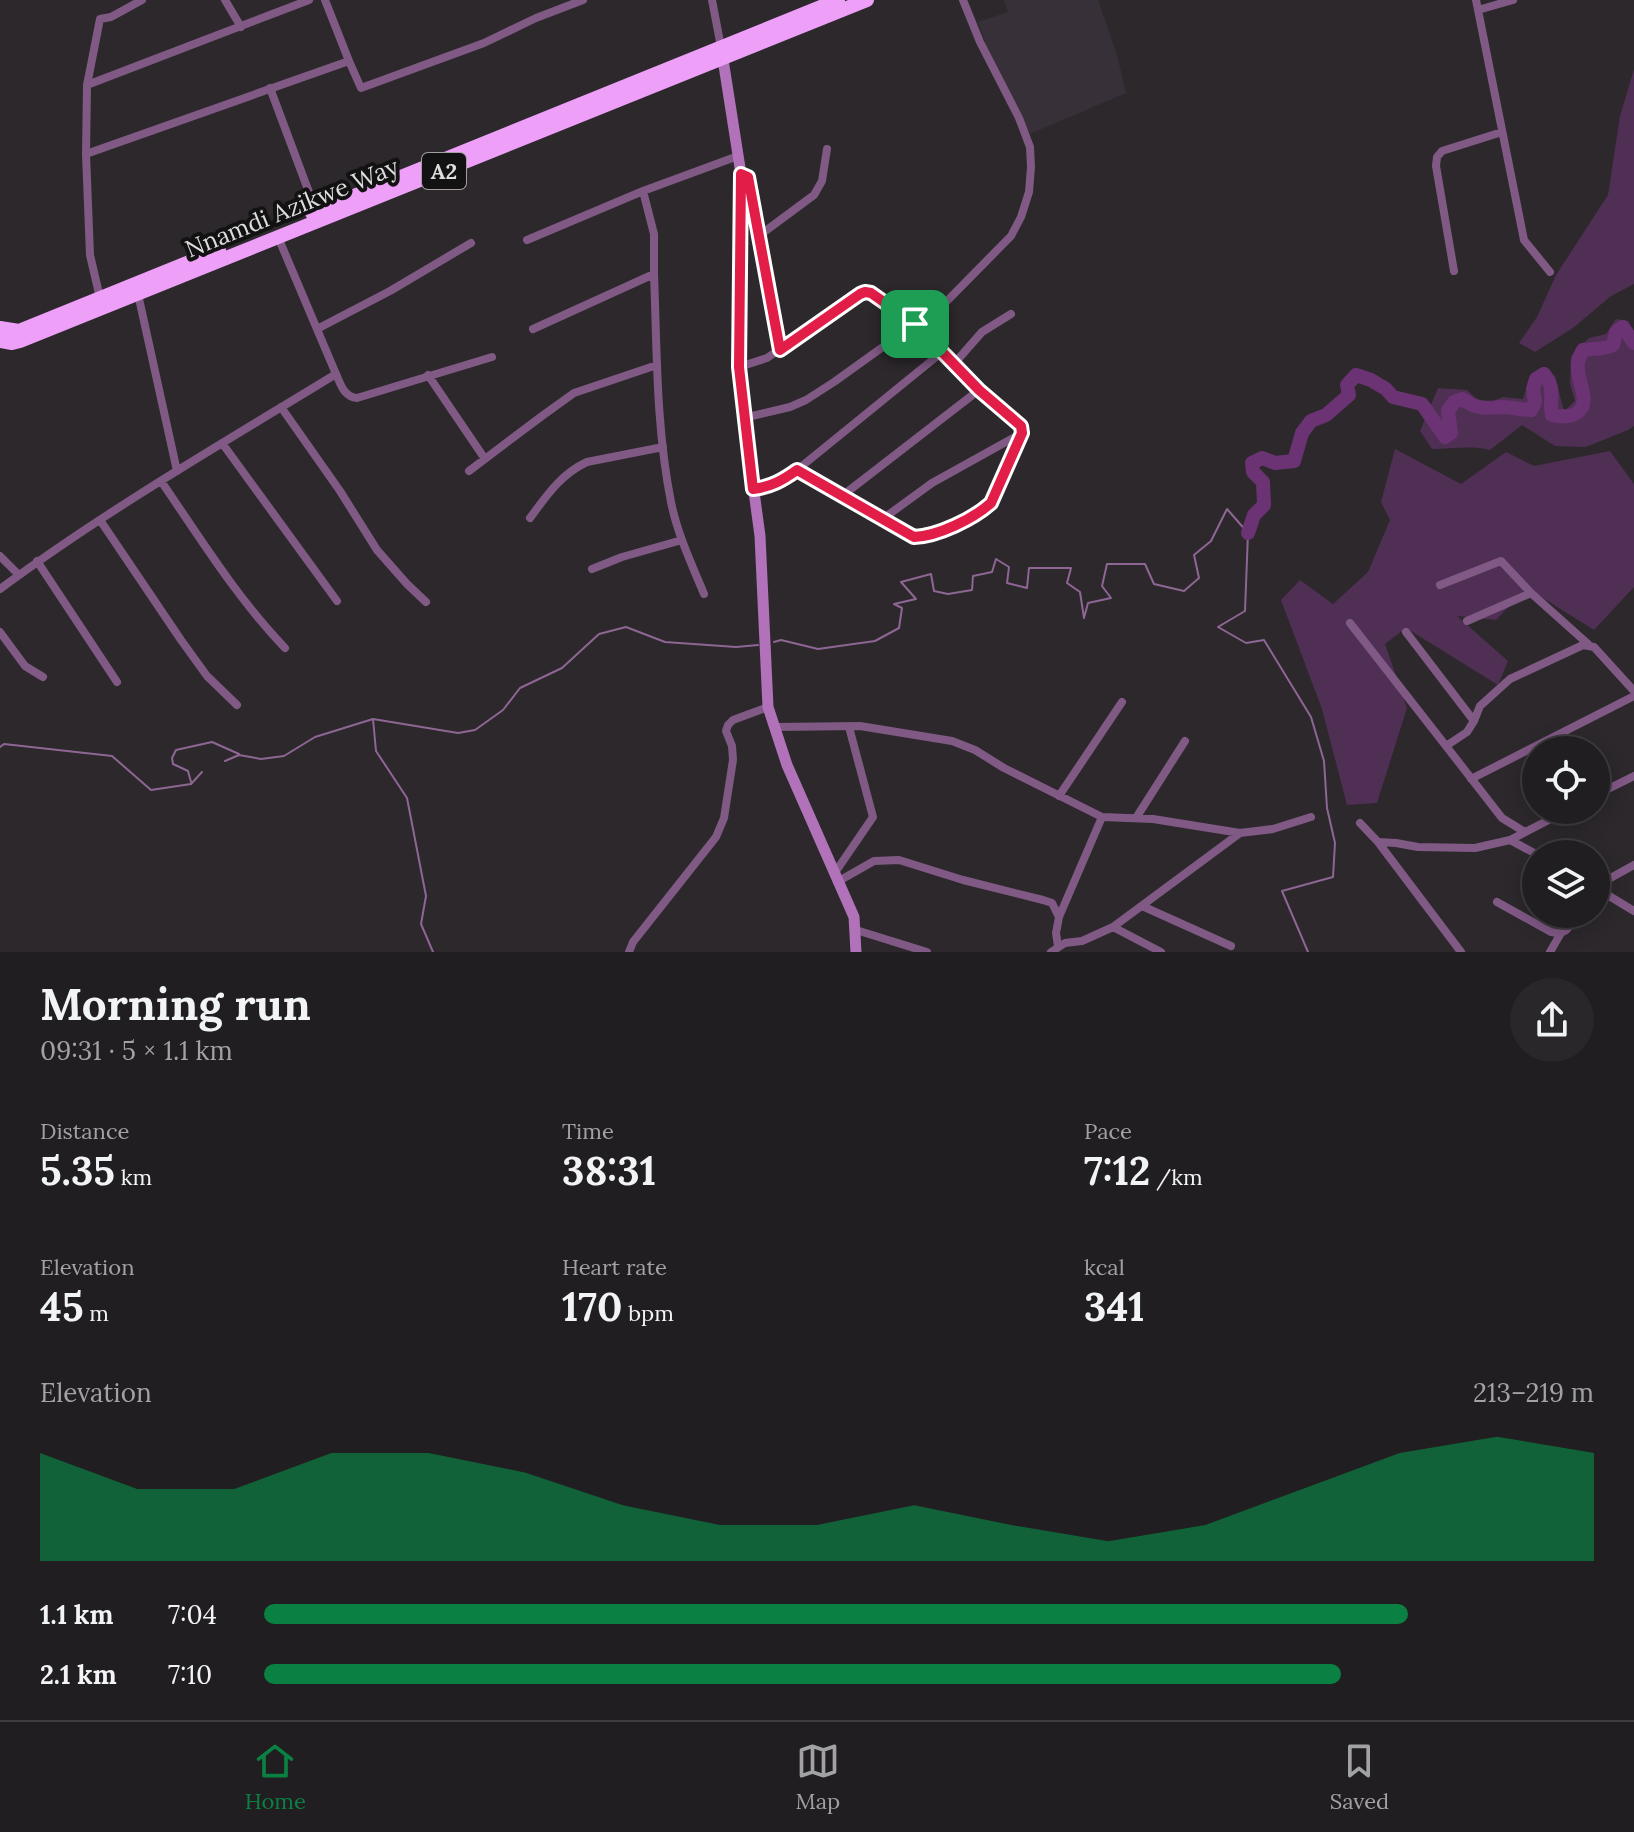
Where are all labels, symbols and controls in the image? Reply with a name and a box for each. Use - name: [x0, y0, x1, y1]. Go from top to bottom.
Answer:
- street label: Nnamdi Azikwe Way: [180, 150, 403, 265]
- road number: A2: [422, 153, 466, 189]
- pin: [881, 290, 949, 358]
- icon: arrive: [893, 302, 937, 346]
- map controls: [1522, 736, 1610, 928]
- button: locate: [1522, 736, 1610, 824]
- button: layers: [1522, 840, 1610, 928]
- text: Morning run: [40, 976, 311, 1032]
- button: share: [1510, 978, 1594, 1062]
- text: 09:31 · 5 × 1.1 km: [40, 1034, 233, 1067]
- text: Distance: [40, 1117, 130, 1145]
- text: Time: [562, 1117, 614, 1145]
- text: Pace: [1084, 1117, 1132, 1145]
- text: 5.35: [40, 1145, 115, 1196]
- text: 38:31: [562, 1145, 656, 1196]
- text: 7:12: [1084, 1145, 1150, 1196]
- text: km: [115, 1163, 152, 1191]
- text: /km: [1150, 1163, 1203, 1191]
- text: Elevation: [40, 1253, 135, 1281]
- text: Heart rate: [562, 1253, 667, 1281]
- text: kcal: [1084, 1253, 1125, 1281]
- text: 45: [40, 1281, 83, 1332]
- text: 170: [562, 1281, 622, 1332]
- text: 341: [1084, 1281, 1145, 1332]
- text: m: [83, 1299, 109, 1327]
- text: bpm: [622, 1299, 674, 1327]
- text: Elevation: [40, 1376, 152, 1409]
- text: 213–219 m: [1473, 1376, 1594, 1409]
- text: 1.1 km: [40, 1598, 113, 1631]
- text: 7:04: [168, 1598, 217, 1631]
- text: 2.1 km: [40, 1658, 117, 1691]
- text: 7:10: [168, 1658, 212, 1691]
- tab: Home: [245, 1739, 306, 1815]
- tab: Map: [795, 1739, 840, 1815]
- tab: Saved: [1330, 1739, 1389, 1815]

